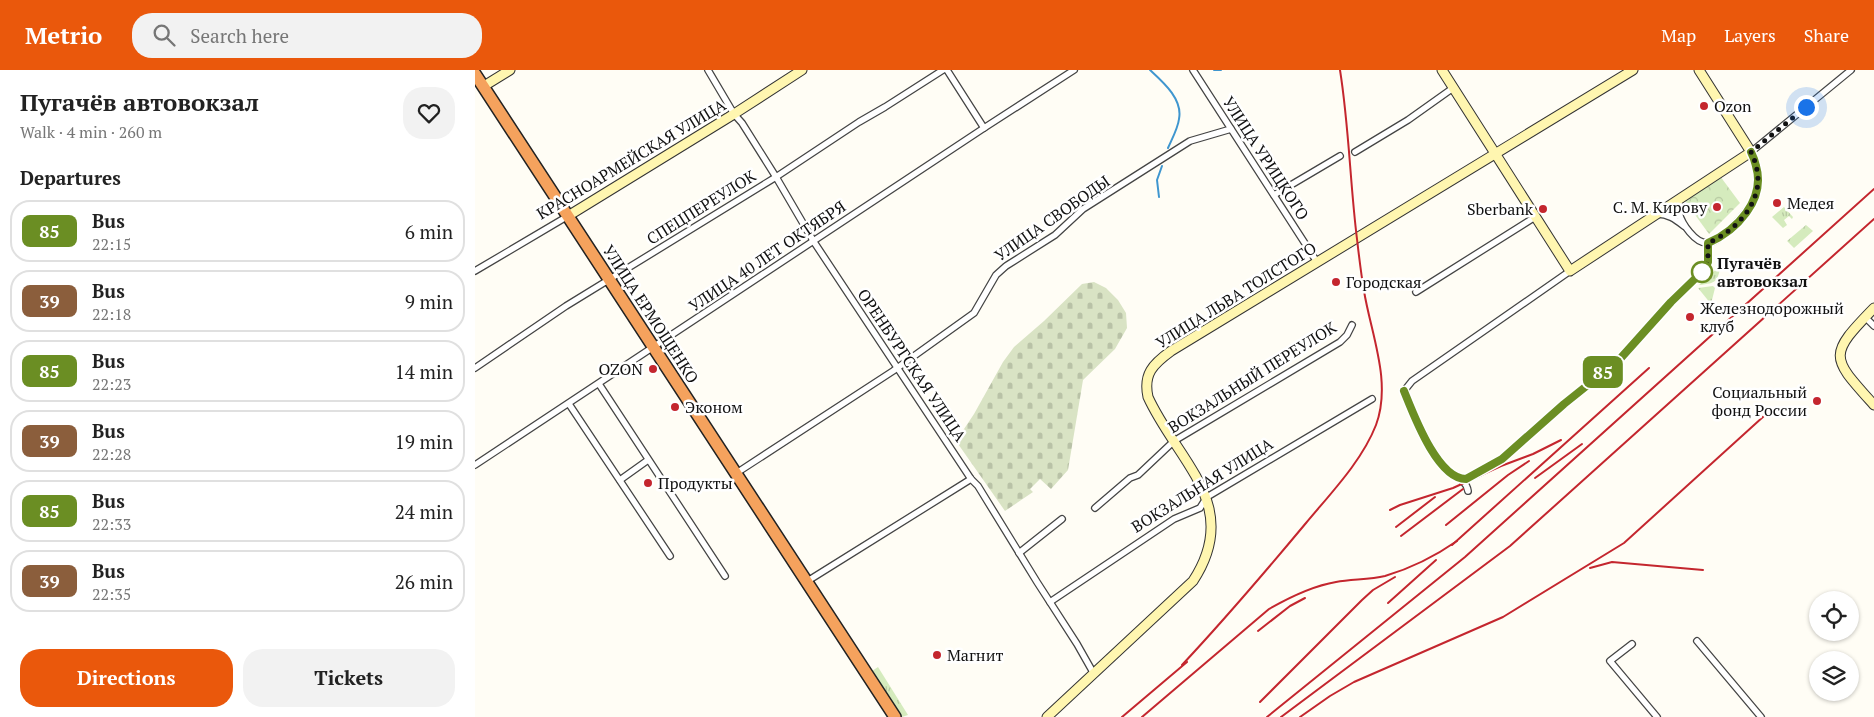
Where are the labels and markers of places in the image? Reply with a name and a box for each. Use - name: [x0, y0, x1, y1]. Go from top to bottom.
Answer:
- place label: Ozon: [1714, 95, 1752, 117]
- marker: Ozon: [1698, 100, 1710, 112]
- place label: Медея: [1787, 192, 1834, 214]
- place label: С. М. Кирову: [1613, 196, 1708, 218]
- marker: Медея: [1771, 197, 1783, 209]
- place label: Sberbank: [1467, 198, 1534, 220]
- marker: С. М. Кирову: [1711, 201, 1723, 213]
- marker: Sberbank: [1537, 203, 1549, 215]
- place label: Пугачёв автовокзал: [1717, 252, 1808, 292]
- marker: Пугачёв автовокзал: [1691, 261, 1713, 283]
- place label: Городская: [1346, 271, 1422, 293]
- marker: Городская: [1330, 276, 1342, 288]
- place label: Железнодорожный клуб: [1700, 297, 1844, 337]
- marker: Железнодорожный клуб: [1684, 311, 1696, 323]
- place label: OZON: [599, 358, 643, 380]
- marker: OZON: [647, 363, 659, 375]
- place label: Социальный фонд России: [1712, 381, 1807, 421]
- marker: Социальный фонд России: [1811, 395, 1823, 407]
- place label: Эконом: [685, 396, 743, 418]
- marker: Эконом: [669, 401, 681, 413]
- place label: Продукты: [658, 472, 733, 494]
- marker: Продукты: [642, 477, 654, 489]
- place label: Магнит: [947, 644, 1003, 666]
- marker: Магнит: [931, 649, 943, 661]

